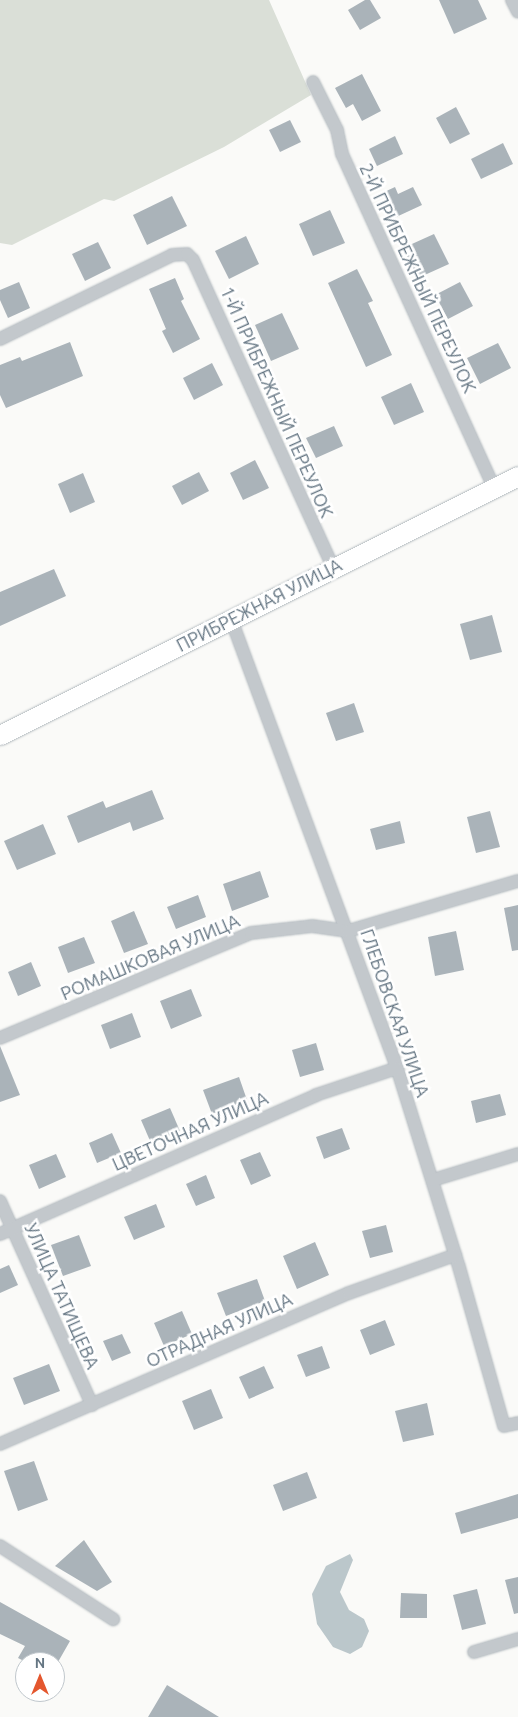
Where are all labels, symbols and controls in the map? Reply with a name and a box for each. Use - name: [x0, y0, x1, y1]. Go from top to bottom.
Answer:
- street label: 2-Й ПРИБРЕЖНЫЙ ПЕРЕУЛОК: [355, 160, 481, 396]
- street label: 1-Й ПРИБРЕЖНЫЙ ПЕРЕУЛОК: [216, 283, 338, 521]
- street label: ПРИБРЕЖНАЯ УЛИЦА: [173, 554, 345, 656]
- street label: РОМАШКОВАЯ УЛИЦА: [57, 910, 243, 1004]
- street label: ГЛЕБОВСКАЯ УЛИЦА: [356, 926, 434, 1100]
- street label: ЦВЕТОЧНАЯ УЛИЦА: [109, 1087, 271, 1175]
- street label: УЛИЦА ТАТИЩЕВА: [20, 1220, 104, 1372]
- street label: ОТРАДНАЯ УЛИЦА: [143, 1288, 295, 1372]
- north arrow: [15, 1652, 65, 1702]
- text: N: [35, 1655, 45, 1671]

